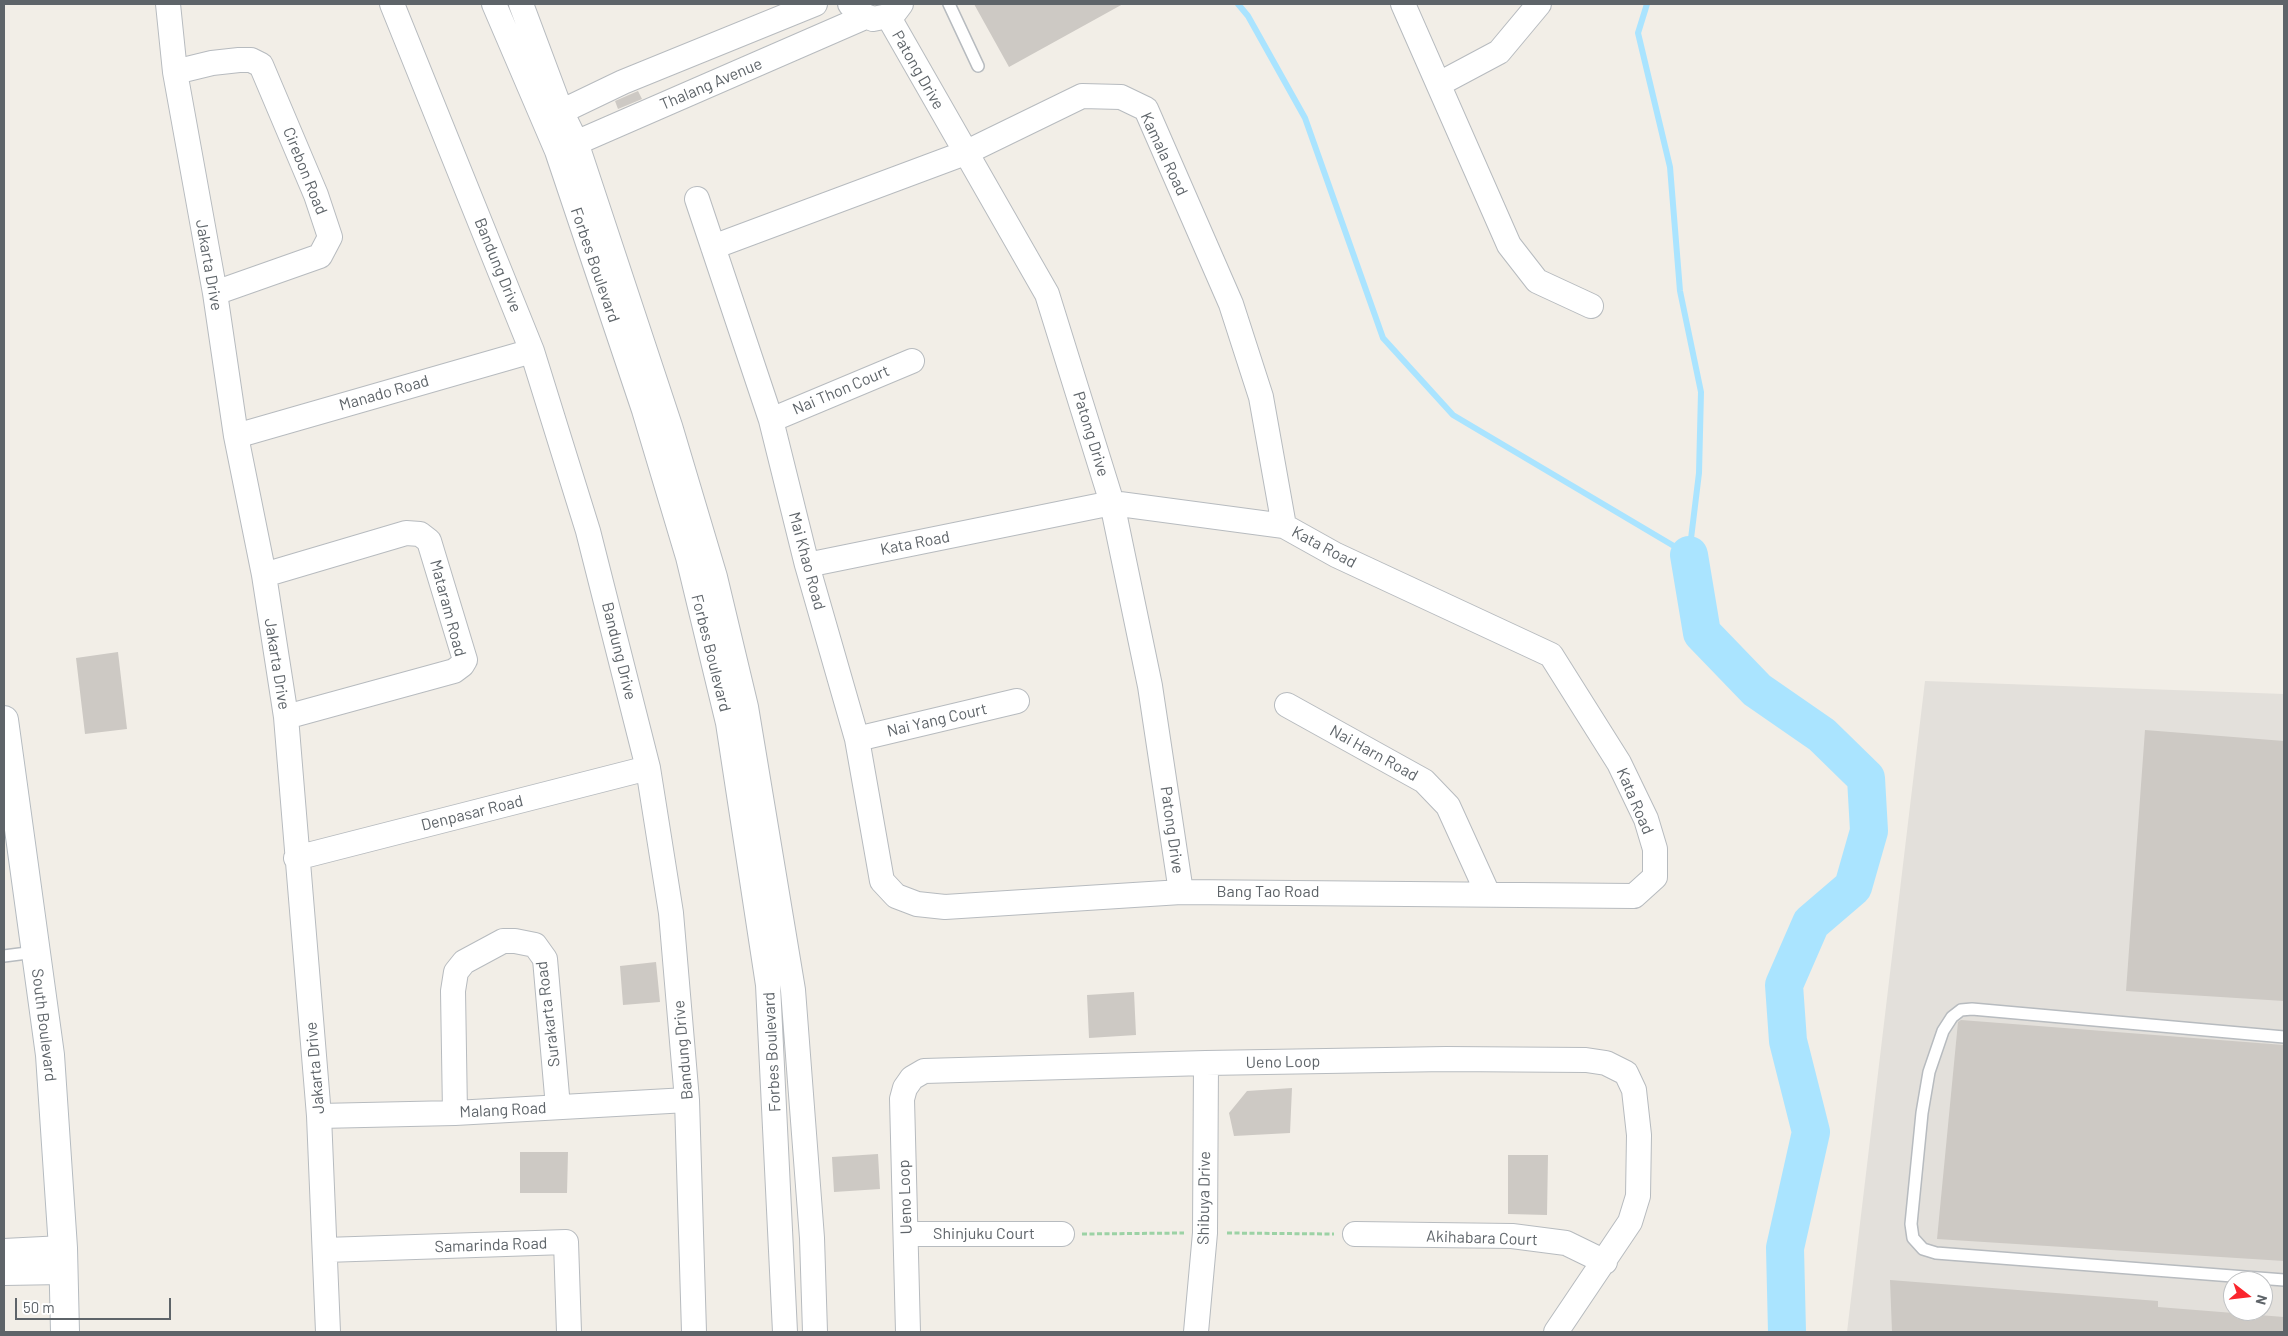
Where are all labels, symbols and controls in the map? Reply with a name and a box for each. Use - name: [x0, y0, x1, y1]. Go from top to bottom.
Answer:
- street label: Patong Drive: [888, 27, 948, 113]
- street label: Thalang Avenue: [657, 54, 765, 114]
- street label: Kamala Road: [1136, 109, 1192, 199]
- street label: Cirebon Road: [279, 124, 331, 218]
- street label: Forbes Boulevard: [566, 205, 624, 325]
- street label: Bandung Drive: [470, 215, 526, 315]
- street label: Jakarta Drive: [192, 218, 226, 312]
- street label: Nai Thon Court: [790, 361, 892, 419]
- street label: Manado Road: [337, 371, 431, 415]
- street label: Patong Drive: [1069, 389, 1113, 479]
- street label: Mai Khao Road: [785, 510, 829, 612]
- street label: Kata Road: [1288, 522, 1360, 572]
- street label: Kata Road: [879, 527, 951, 559]
- street label: Mataram Road: [426, 558, 470, 658]
- street label: Forbes Boulevard: [687, 592, 735, 714]
- street label: Bandung Drive: [598, 600, 640, 702]
- street label: Jakarta Drive: [260, 617, 294, 711]
- street label: Nai Yang Court: [885, 699, 989, 741]
- street label: Nai Harn Road: [1327, 721, 1421, 785]
- street label: Kata Road: [1612, 765, 1658, 837]
- street label: Patong Drive: [1156, 785, 1188, 875]
- street label: Denpasar Road: [419, 791, 525, 835]
- street label: Bang Tao Road: [1217, 882, 1319, 902]
- street label: Surakarta Road: [532, 960, 564, 1068]
- street label: South Boulevard: [28, 967, 60, 1083]
- street label: Forbes Boulevard: [759, 991, 785, 1113]
- street label: Bandung Drive: [669, 999, 697, 1101]
- street label: Jakarta Drive: [301, 1021, 329, 1115]
- street label: Ueno Loop: [1245, 1052, 1321, 1072]
- street label: Malang Road: [459, 1098, 547, 1122]
- street label: Shibuya Drive: [1194, 1151, 1214, 1245]
- street label: Ueno Loop: [894, 1159, 916, 1235]
- street label: Shinjuku Court: [933, 1224, 1035, 1244]
- street label: Akihabara Court: [1426, 1226, 1538, 1250]
- street label: Samarinda Road: [434, 1233, 548, 1257]
- north arrow: [2223, 1271, 2273, 1321]
- scale bar: [18, 1288, 174, 1320]
- text: N: [2252, 1293, 2271, 1307]
- text: 50 m: [23, 1298, 55, 1316]

